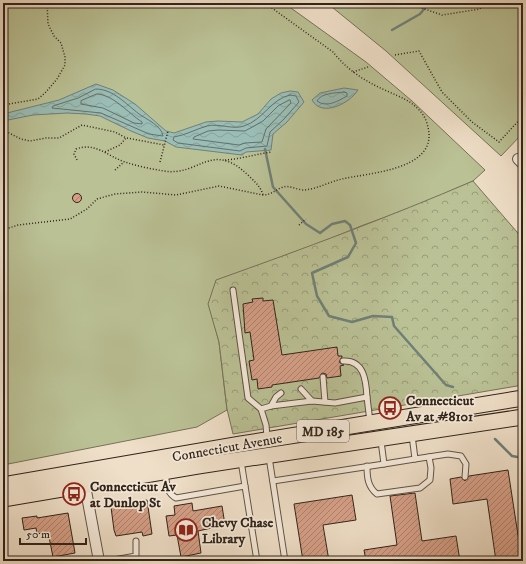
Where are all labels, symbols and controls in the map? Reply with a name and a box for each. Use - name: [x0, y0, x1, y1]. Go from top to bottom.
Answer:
- place label: Connecticut Av at #8101: [405, 392, 474, 426]
- bus stop icon: Connecticut Av at #8101: [377, 395, 403, 421]
- road number: MD 185: [297, 420, 349, 442]
- street label: Connecticut Avenue: [171, 429, 284, 467]
- place label: Connecticut Av at Dunlop St: [90, 478, 177, 512]
- bus stop icon: Connecticut Av at Dunlop St: [61, 481, 87, 507]
- place label: Chevy Chase Library: [202, 514, 273, 548]
- library icon: Chevy Chase Library: [173, 517, 199, 543]
- scale bar: [20, 520, 86, 546]
- text: 50 m: [26, 527, 50, 542]

